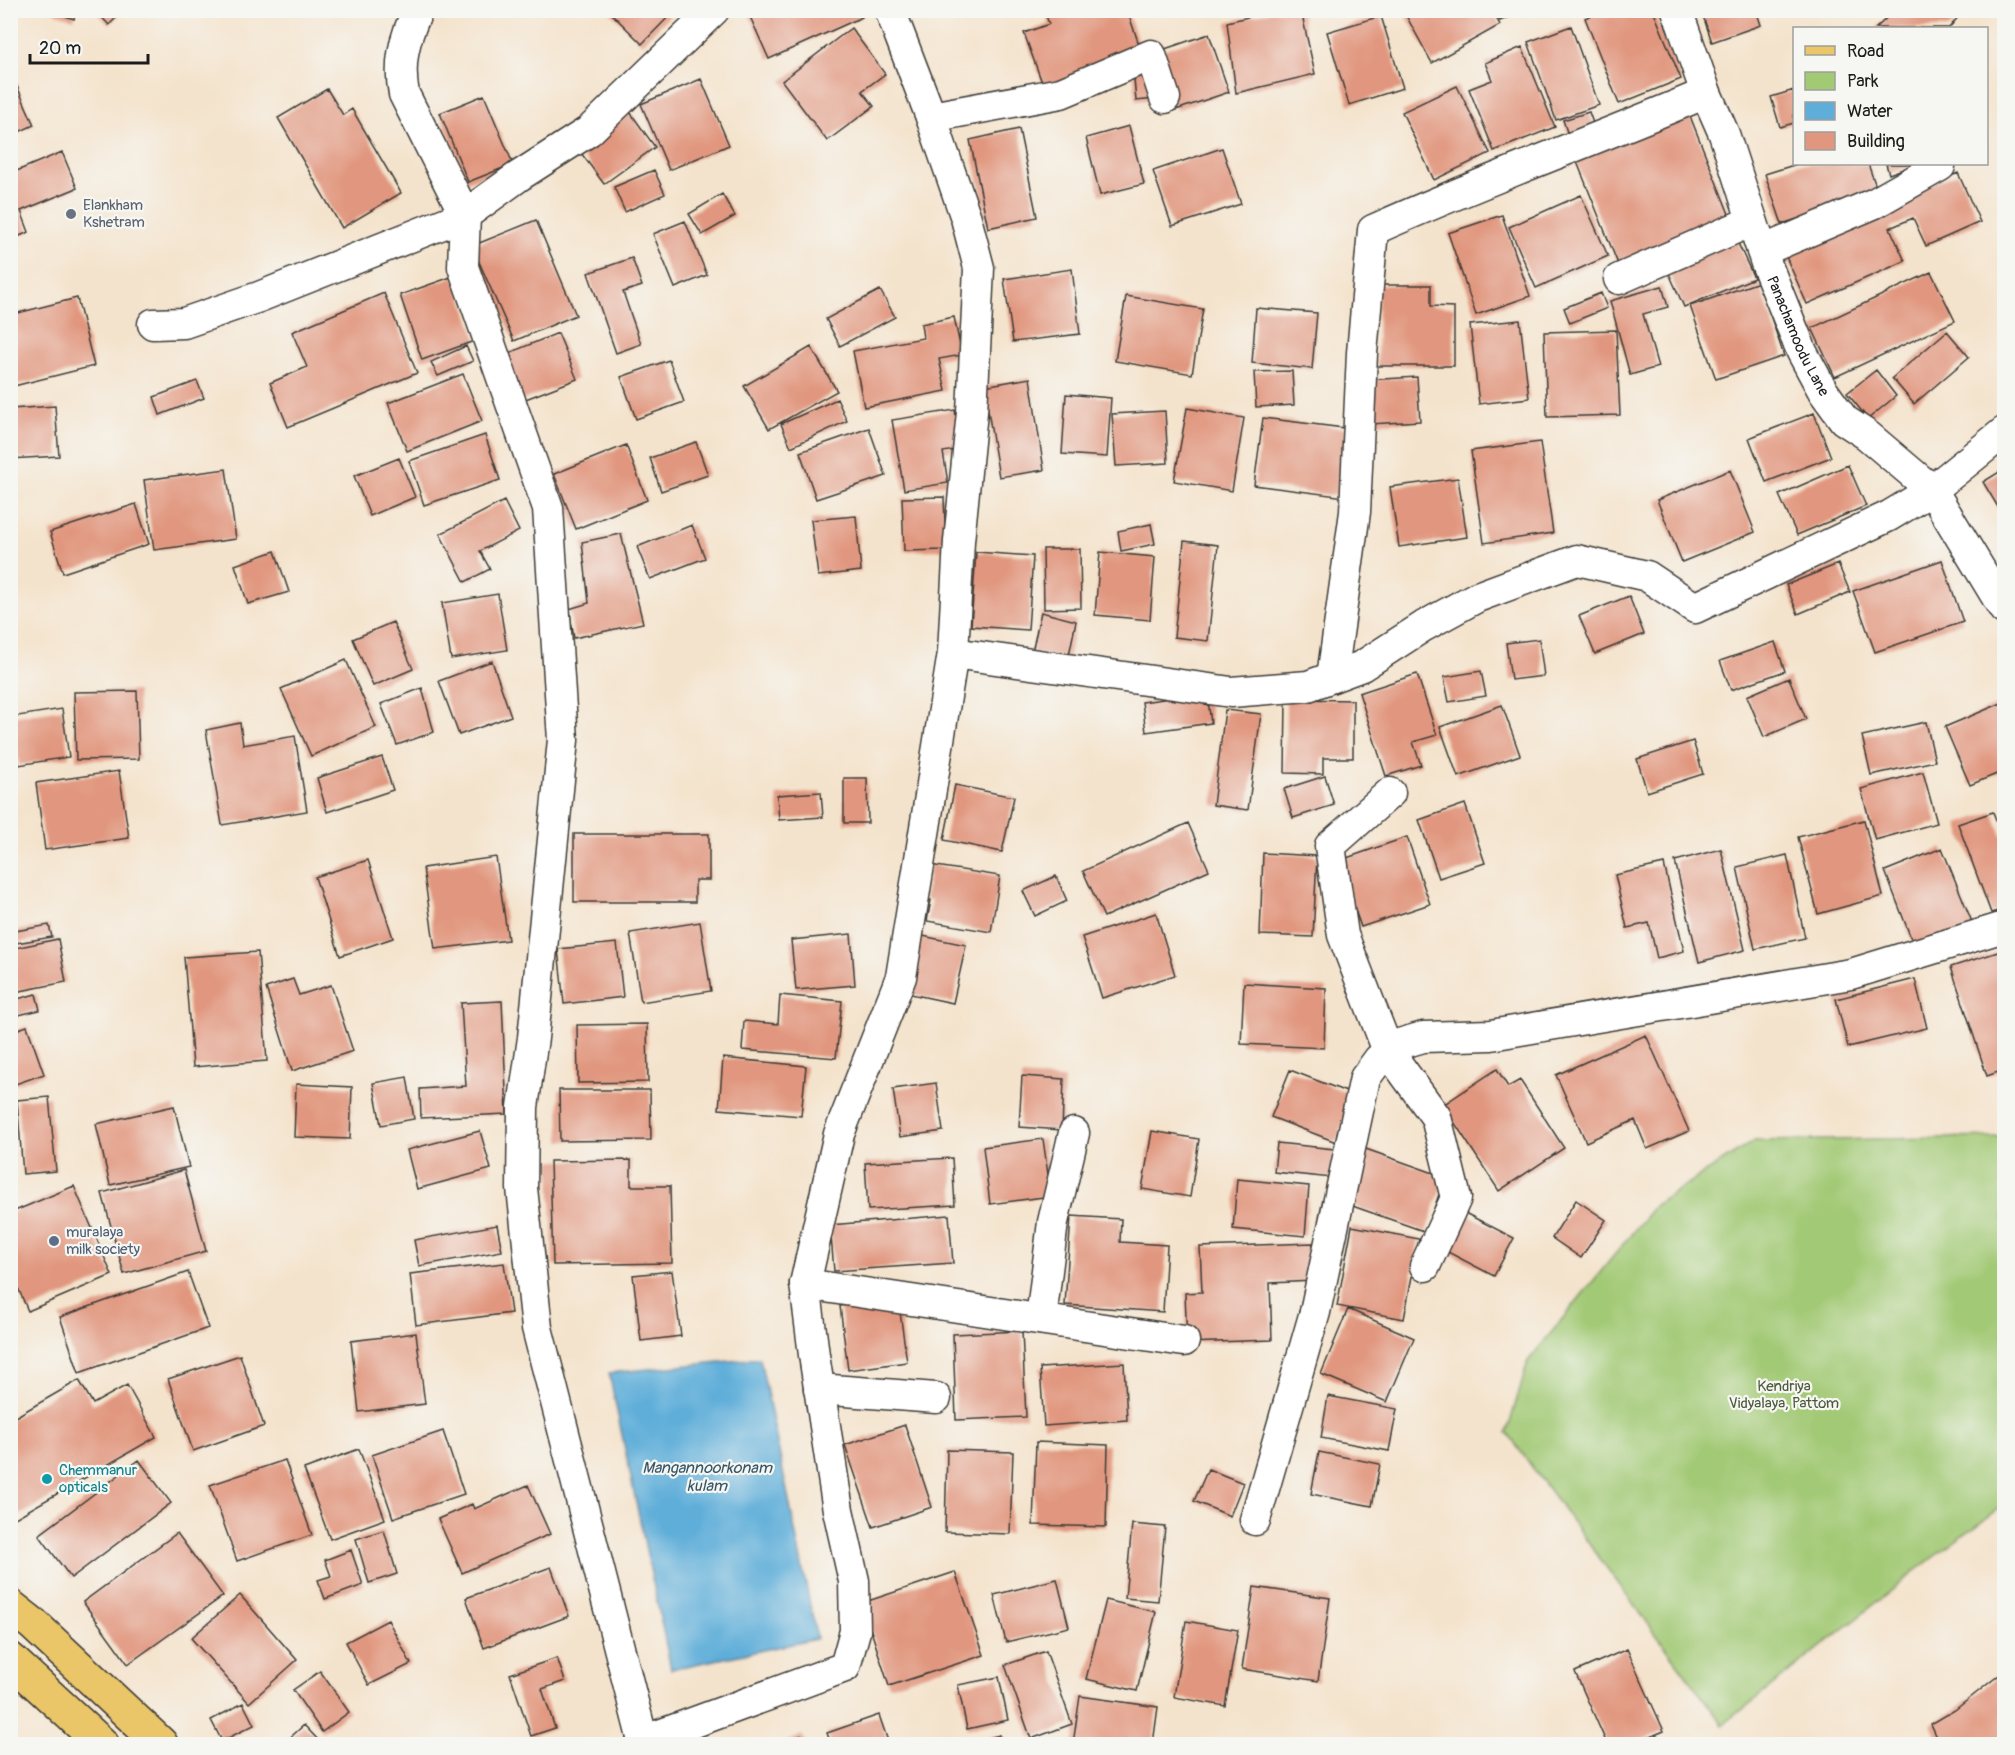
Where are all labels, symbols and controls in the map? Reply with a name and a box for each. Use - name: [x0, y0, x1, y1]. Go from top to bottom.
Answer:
- scale bar: [30, 27, 148, 65]
- legend: [1793, 27, 1988, 165]
- text: 20 m: [39, 37, 81, 60]
- text: Road: [1847, 40, 1884, 63]
- text: Park: [1847, 70, 1879, 93]
- text: Water: [1847, 100, 1893, 123]
- text: Building: [1847, 130, 1905, 153]
- place label: Elankham Kshetram: [83, 196, 145, 232]
- marker: Elankham Kshetram: [64, 207, 78, 221]
- street label: Panachamoodu Lane: [1762, 273, 1833, 401]
- place label: muralaya milk society: [66, 1223, 141, 1259]
- marker: muralaya milk society: [47, 1234, 61, 1248]
- park label: Kendriya Vidyalaya, Pattom: [1729, 1377, 1839, 1413]
- water label: Mangannoorkonam kulam: [642, 1458, 773, 1496]
- place label: Chemmanur opticals: [59, 1461, 138, 1497]
- marker: Chemmanur opticals: [40, 1472, 54, 1486]

